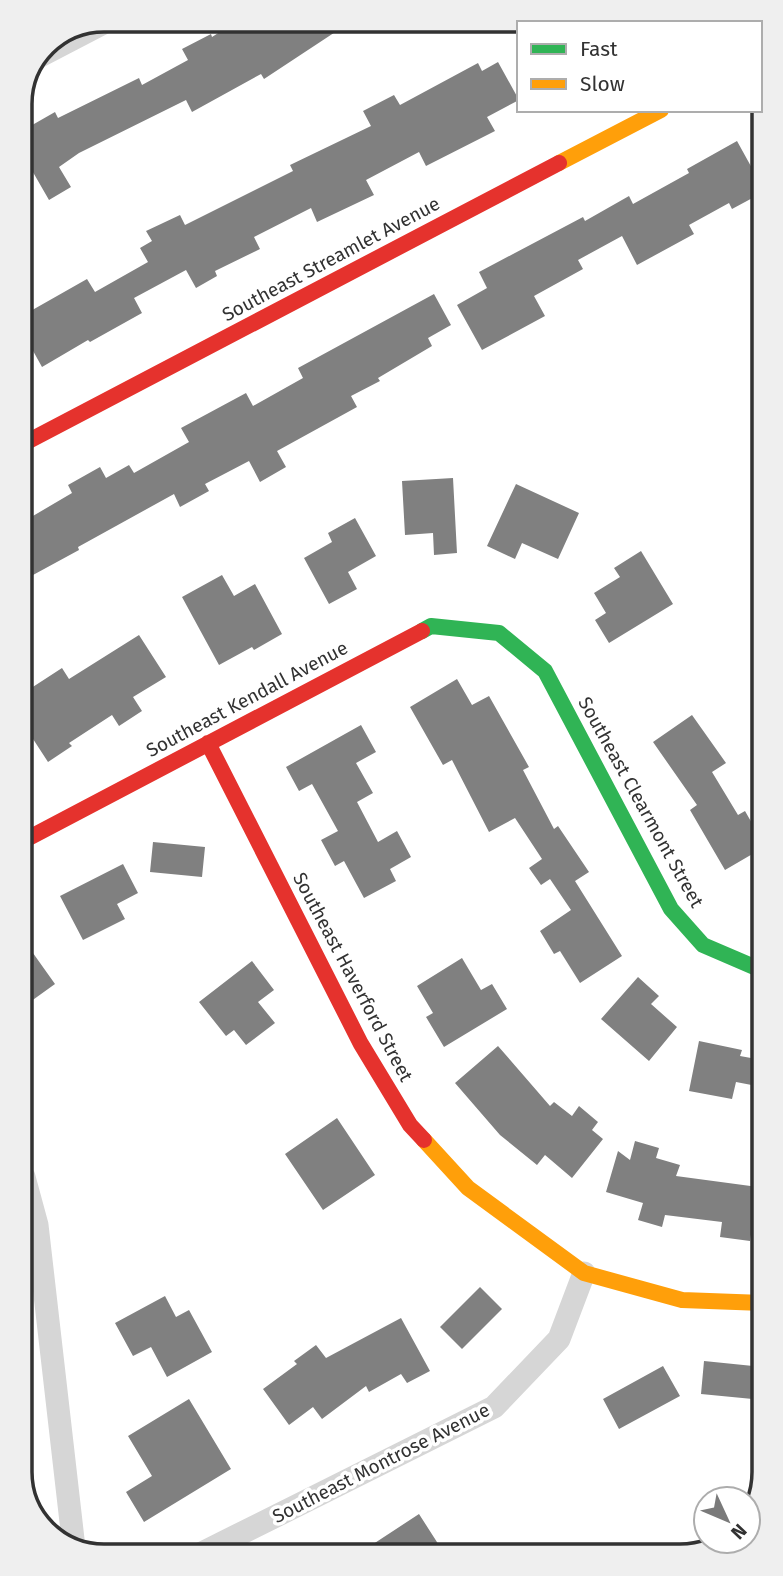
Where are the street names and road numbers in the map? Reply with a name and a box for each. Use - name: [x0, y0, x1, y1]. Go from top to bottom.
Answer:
- street label: Southeast Streamlet Avenue: [218, 192, 444, 326]
- street label: Southeast Kendall Avenue: [142, 636, 352, 762]
- street label: Southeast Clearmont Street: [573, 693, 709, 911]
- street label: Southeast Haverford Street: [288, 869, 418, 1086]
- street label: Southeast Montrose Avenue: [269, 1398, 493, 1528]

